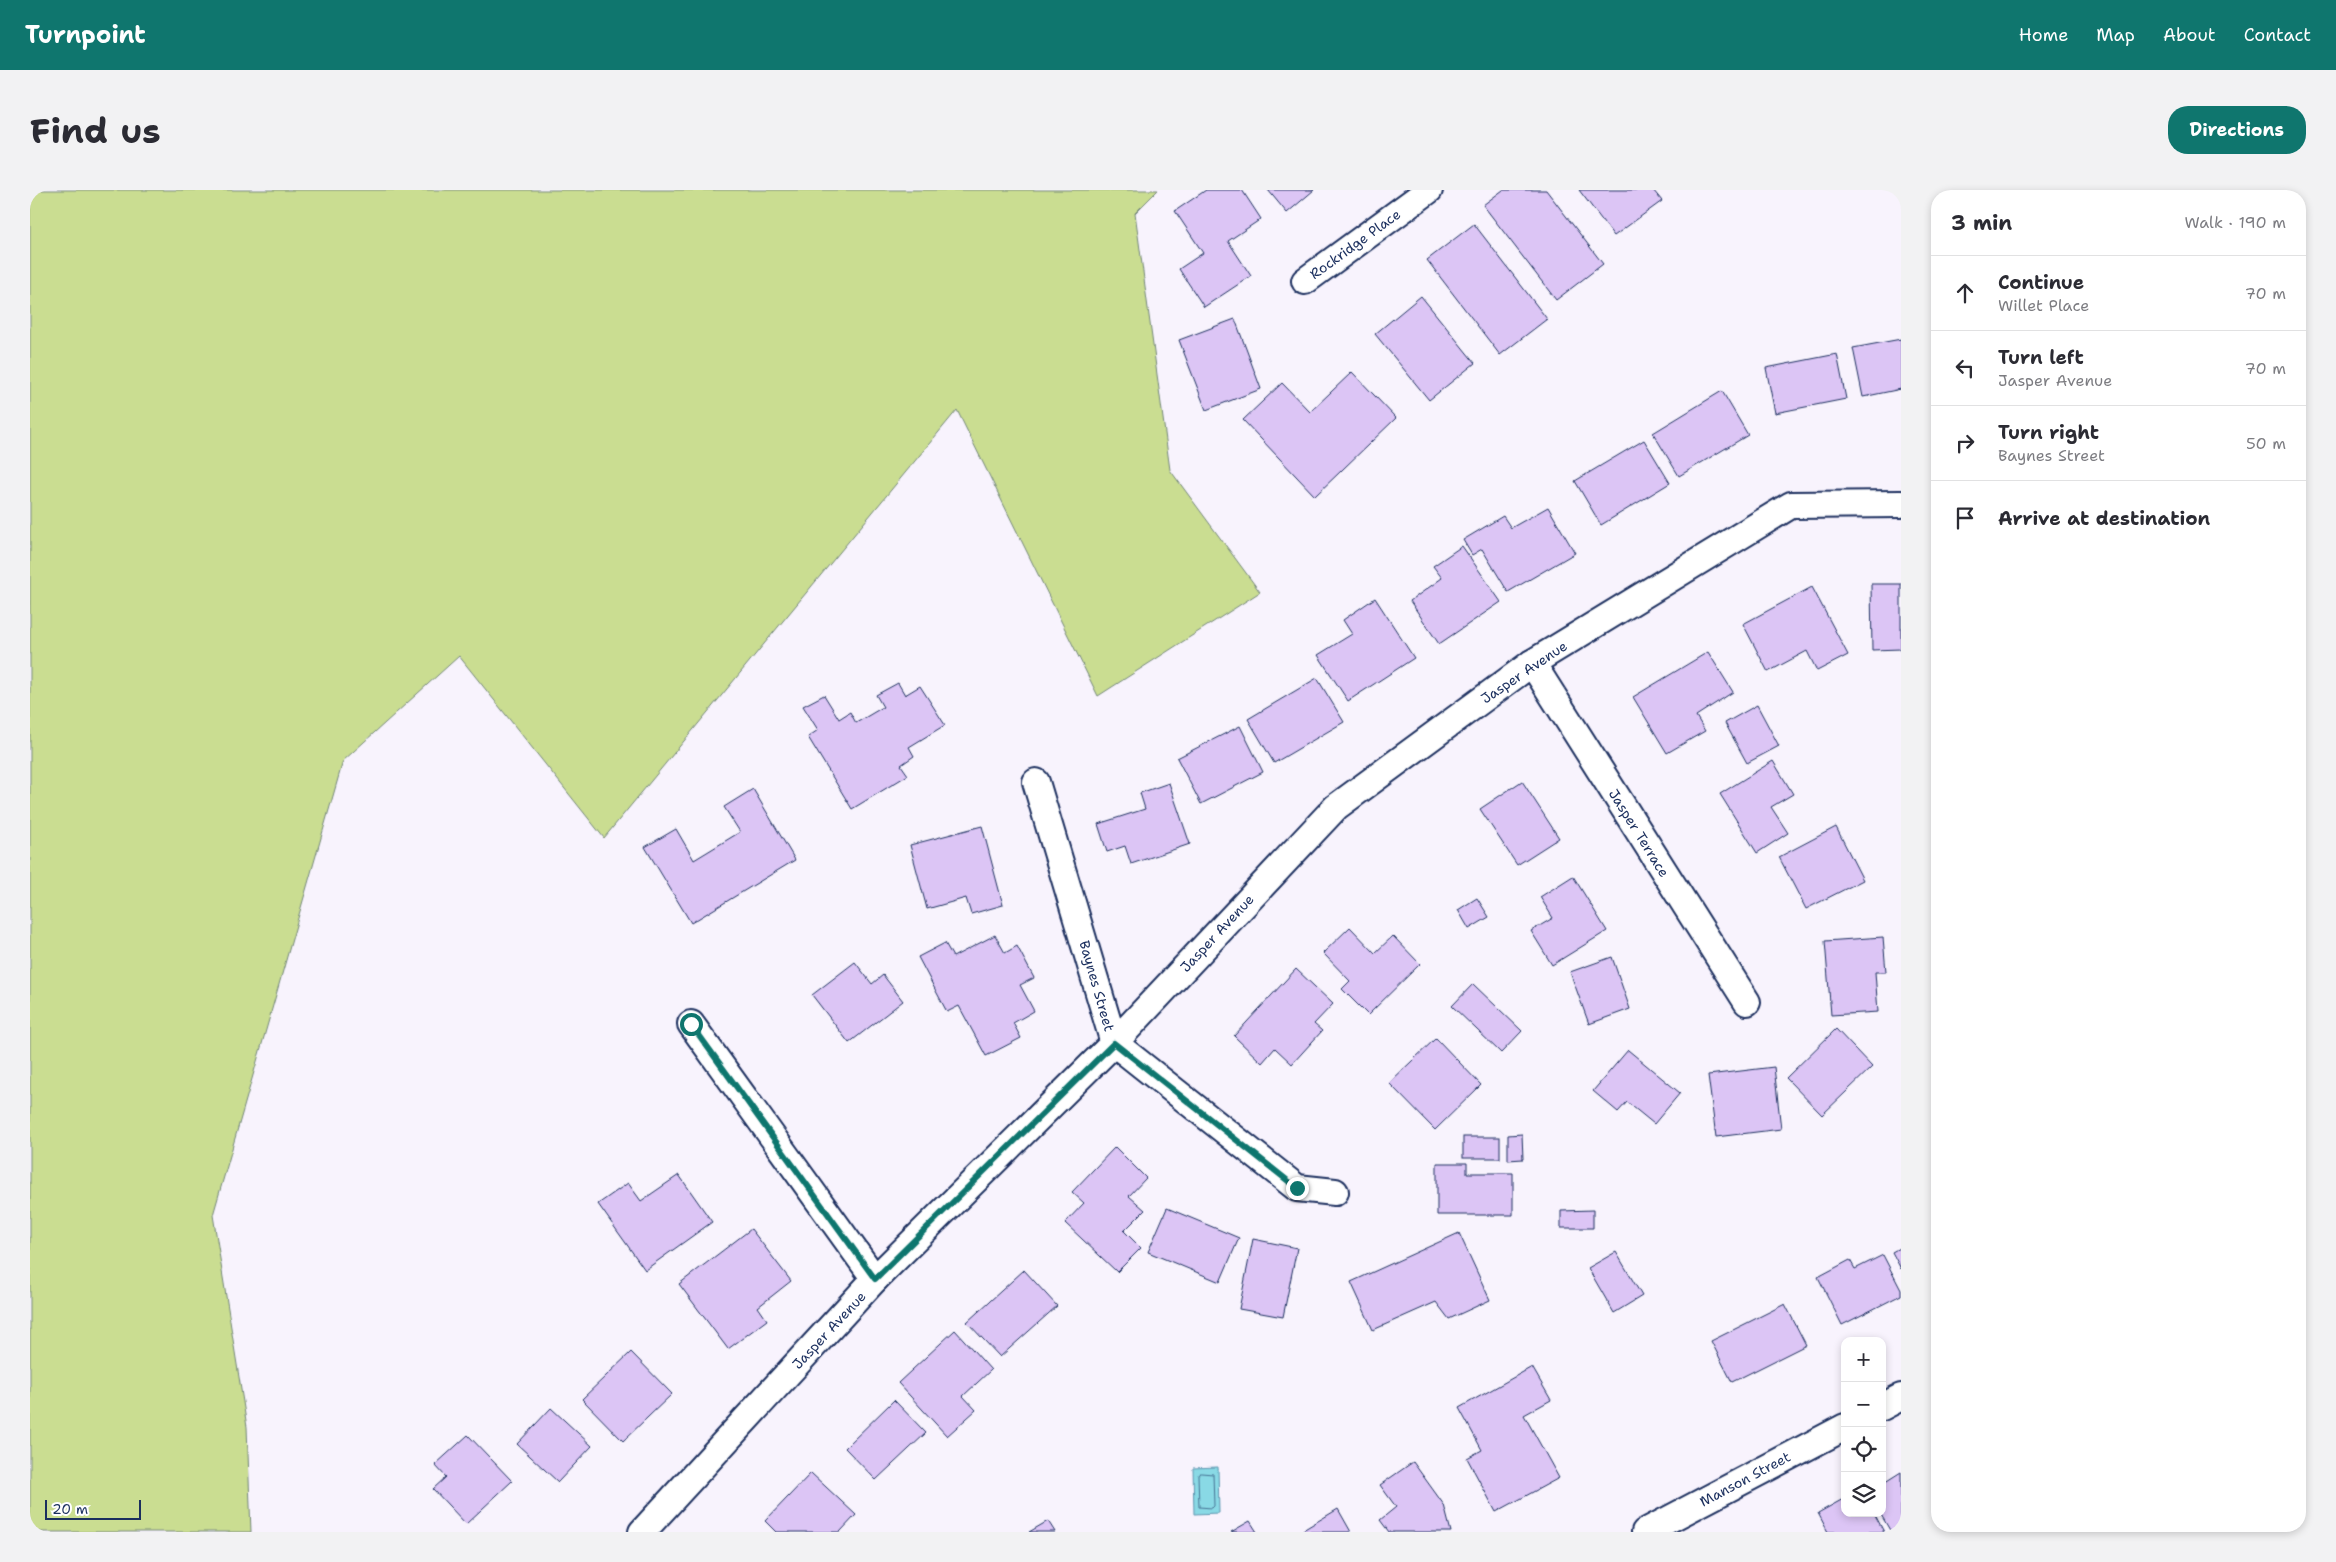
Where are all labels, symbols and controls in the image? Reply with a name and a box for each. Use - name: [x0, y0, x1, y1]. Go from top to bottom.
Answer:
- text: Turnpoint: [25, 19, 146, 51]
- text: Home: [2019, 23, 2068, 47]
- text: Map: [2096, 23, 2135, 47]
- text: About: [2163, 23, 2216, 47]
- text: Contact: [2244, 23, 2311, 47]
- button: Directions: [2168, 106, 2306, 154]
- text: Find us: [30, 107, 161, 154]
- street label: Rockridge Place: [1306, 205, 1404, 283]
- text: 3 min: [1951, 209, 2012, 237]
- text: Walk · 190 m: [2184, 212, 2286, 233]
- text: Continue: [1998, 270, 2084, 295]
- icon: ahead: [1951, 279, 1979, 307]
- text: 70 m: [2245, 283, 2286, 304]
- text: Willet Place: [1998, 295, 2089, 316]
- text: Turn left: [1998, 345, 2084, 370]
- icon: left: [1951, 354, 1979, 382]
- text: 70 m: [2245, 358, 2286, 379]
- text: Jasper Avenue: [1998, 370, 2112, 391]
- text: Turn right: [1998, 420, 2099, 445]
- icon: right: [1951, 429, 1979, 457]
- text: 50 m: [2246, 433, 2286, 454]
- text: Baynes Street: [1998, 445, 2105, 466]
- icon: arrive: [1951, 504, 1979, 532]
- text: Arrive at destination: [1998, 506, 2210, 531]
- street label: Jasper Avenue: [1478, 637, 1571, 707]
- street label: Jasper Terrace: [1605, 786, 1673, 880]
- street label: Jasper Avenue: [1176, 890, 1258, 976]
- street label: Baynes Street: [1075, 939, 1119, 1033]
- route start: [680, 1013, 703, 1036]
- route end: [1286, 1177, 1309, 1200]
- street label: Jasper Avenue: [788, 1287, 870, 1373]
- map controls: [1841, 1337, 1886, 1517]
- button: +: [1841, 1337, 1886, 1382]
- button: −: [1841, 1382, 1886, 1427]
- button: locate: [1841, 1427, 1886, 1472]
- street label: Manson Street: [1697, 1448, 1793, 1510]
- button: layers: [1841, 1472, 1886, 1517]
- scale bar: [45, 1497, 141, 1520]
- text: 20 m: [52, 1500, 88, 1518]

